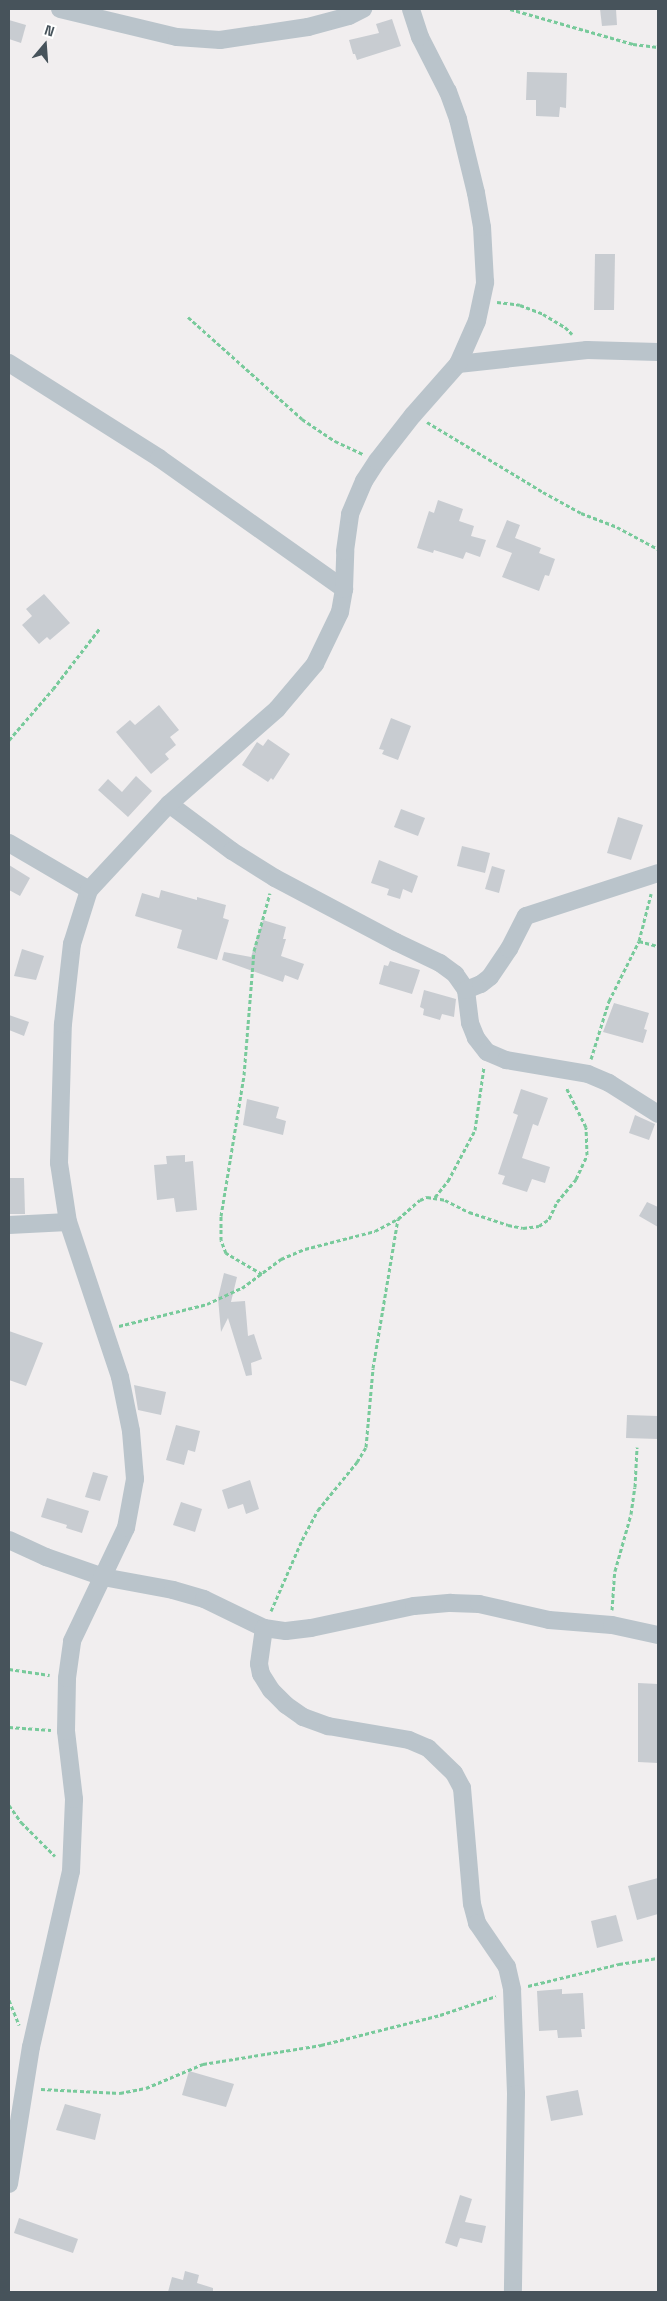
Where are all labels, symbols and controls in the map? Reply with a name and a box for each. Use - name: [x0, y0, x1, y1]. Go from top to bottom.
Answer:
- north arrow: [20, 20, 70, 70]
- text: N: [42, 21, 57, 41]

